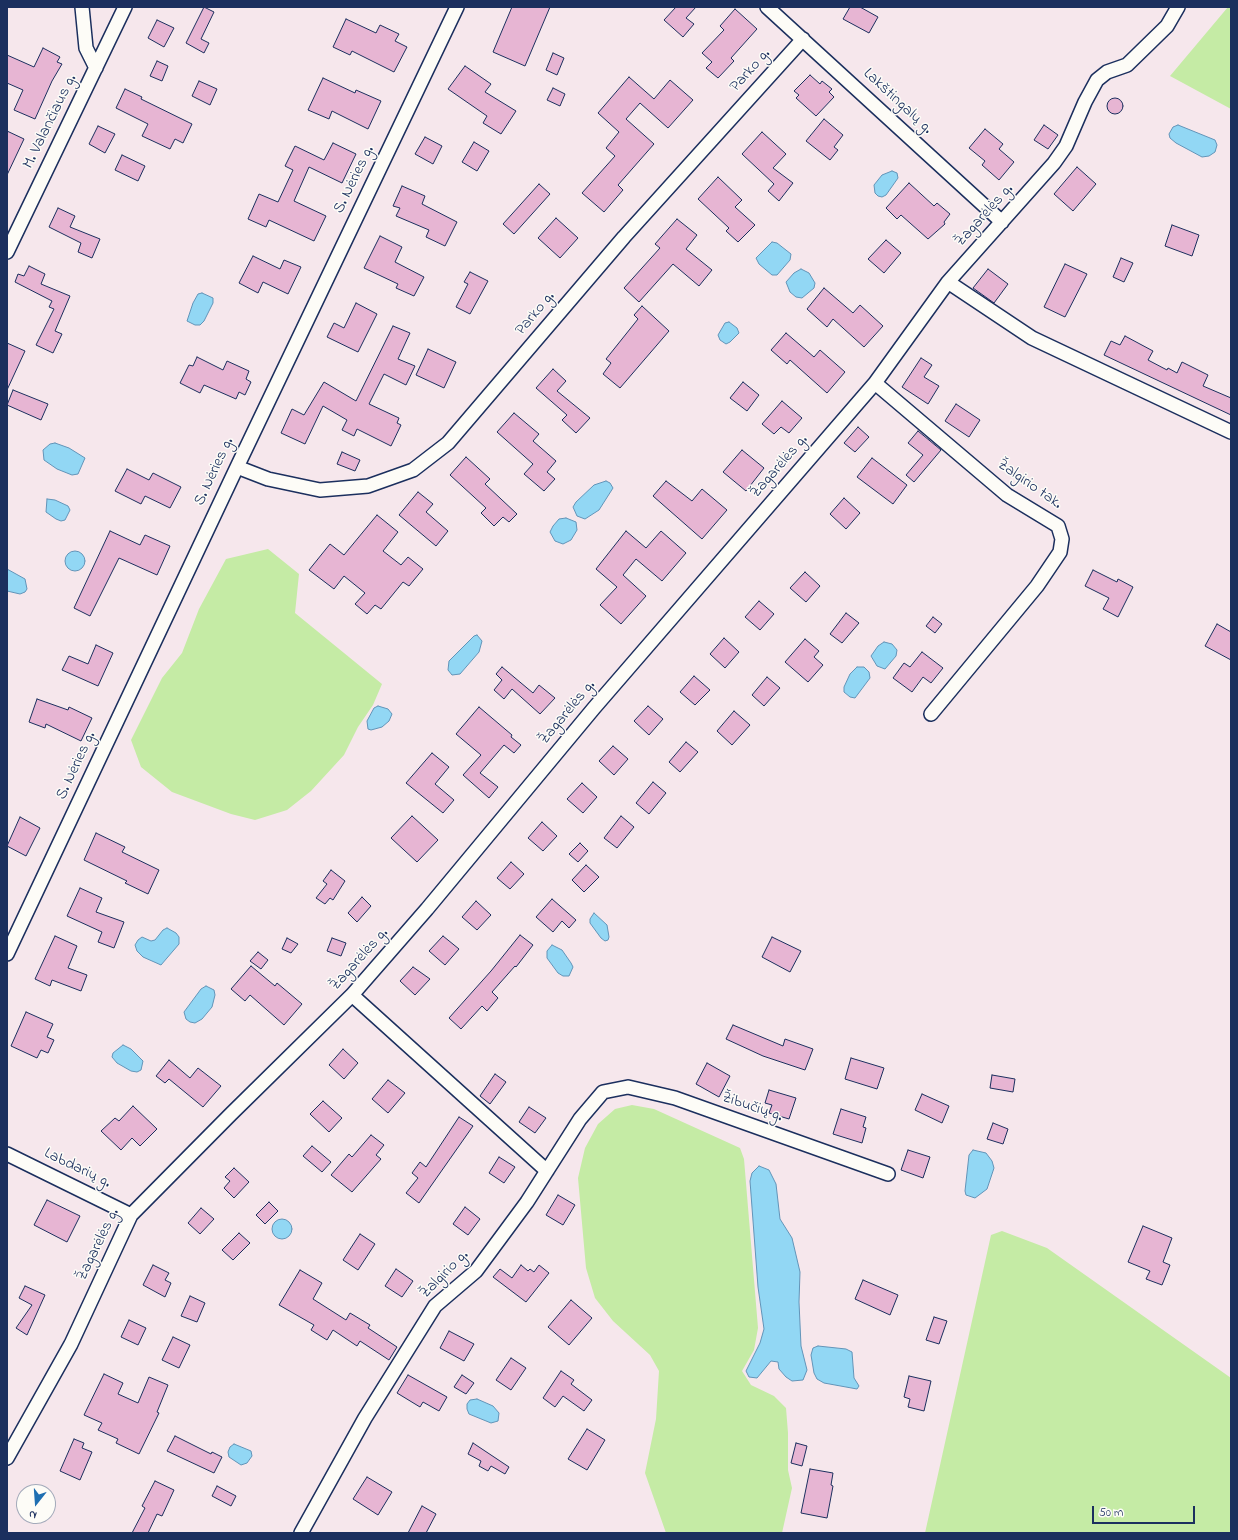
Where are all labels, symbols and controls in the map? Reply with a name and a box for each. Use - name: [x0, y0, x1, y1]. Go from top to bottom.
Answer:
- street label: Parko g.: [727, 45, 775, 97]
- street label: Lakštingalų g.: [858, 65, 936, 139]
- street label: M. Valančiaus g.: [20, 72, 82, 172]
- street label: S. Nėries g.: [330, 143, 380, 217]
- street label: Žagarėlės g.: [952, 181, 1018, 251]
- street label: Parko g.: [512, 288, 560, 340]
- street label: Žagarėlės g.: [747, 431, 813, 503]
- street label: S. Nėries g.: [191, 435, 239, 509]
- street label: Žalgirio tak.: [993, 456, 1065, 514]
- street label: Žagarėlės g.: [536, 677, 600, 749]
- street label: S. Nėries g.: [53, 729, 101, 803]
- street label: Žagarėlės g.: [327, 925, 393, 995]
- street label: Žibučių g.: [719, 1089, 785, 1127]
- street label: Labdarių g.: [40, 1145, 114, 1193]
- street label: Žagarėlės g.: [73, 1206, 125, 1284]
- street label: Žalgirio g.: [417, 1247, 473, 1303]
- north arrow: [16, 1484, 56, 1524]
- scale bar: [1094, 1498, 1197, 1524]
- text: 50 m: [1099, 1504, 1123, 1522]
- text: N: [27, 1506, 39, 1523]

